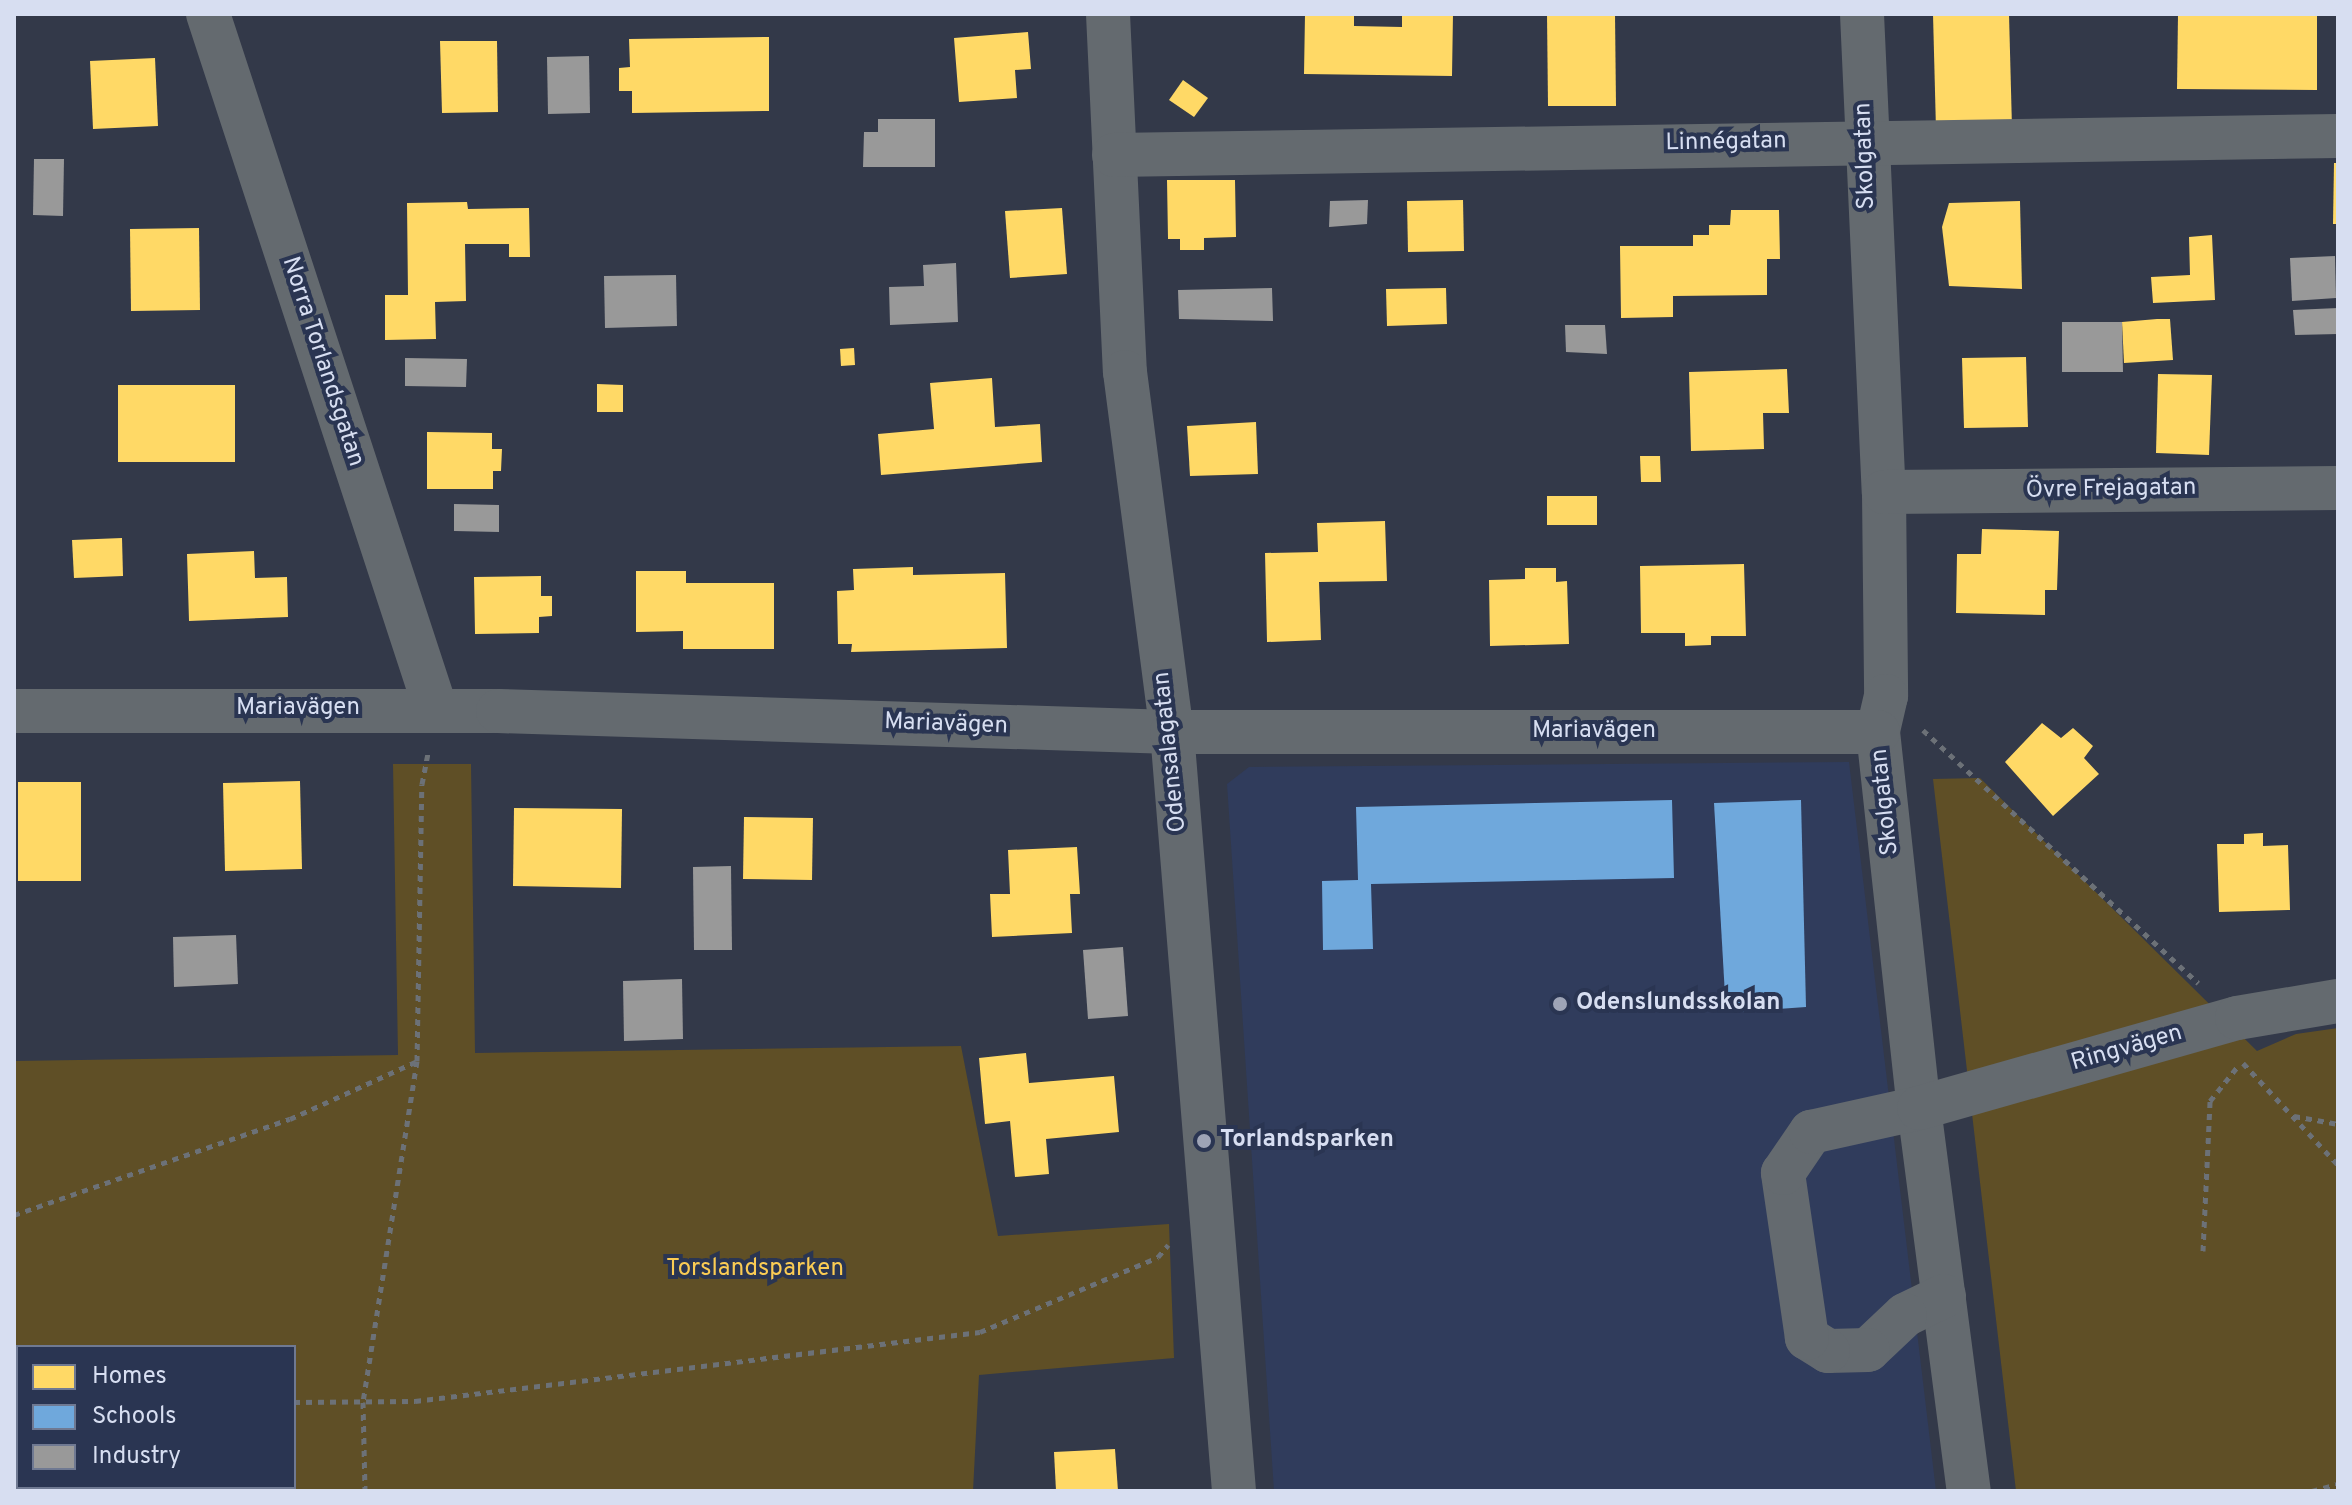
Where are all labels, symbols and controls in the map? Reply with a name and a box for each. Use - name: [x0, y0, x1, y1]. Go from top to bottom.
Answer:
- street label: Skolgatan: [1850, 102, 1882, 210]
- street label: Linnégatan: [1665, 128, 1787, 158]
- street label: Norra Torlandsgatan: [274, 253, 370, 471]
- street label: Övre Frejagatan: [2025, 474, 2197, 506]
- street label: Odensalagatan: [1148, 670, 1194, 834]
- street label: Mariavägen: [236, 695, 360, 723]
- street label: Mariavägen: [884, 708, 1008, 742]
- street label: Mariavägen: [1532, 718, 1656, 746]
- street label: Skolgatan: [1866, 747, 1906, 857]
- place label: Odenslundsskolan: [1576, 990, 1780, 1018]
- marker: Odenslundsskolan: [1551, 995, 1569, 1013]
- street label: Ringvägen: [2068, 1019, 2186, 1079]
- place label: Torlandsparken: [1220, 1127, 1394, 1155]
- marker: Torlandsparken: [1195, 1132, 1213, 1150]
- park label: Torslandsparken: [666, 1256, 844, 1284]
- legend: [16, 1345, 296, 1489]
- text: Homes: [92, 1362, 167, 1392]
- text: Schools: [92, 1402, 177, 1432]
- text: Industry: [92, 1442, 181, 1472]

